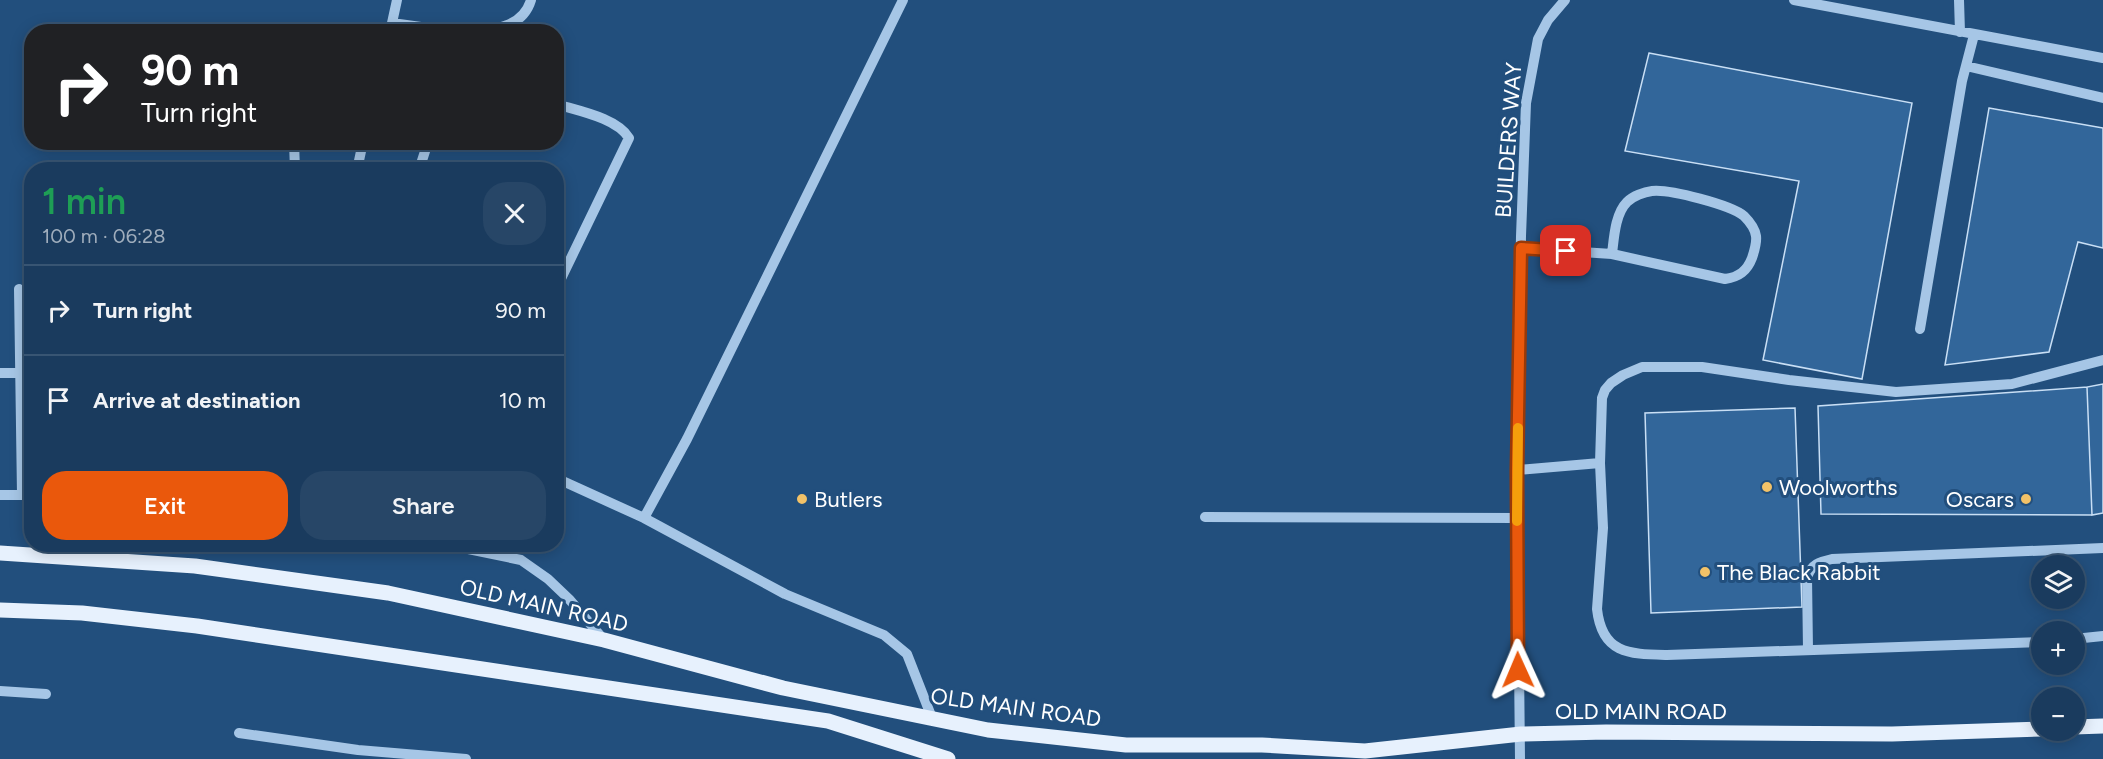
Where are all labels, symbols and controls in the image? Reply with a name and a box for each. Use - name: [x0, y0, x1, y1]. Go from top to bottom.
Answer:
- text: 90 m: [141, 45, 239, 96]
- icon: right: [42, 48, 120, 126]
- street label: BUILDERS WAY: [1490, 61, 1527, 219]
- text: Turn right: [141, 96, 257, 129]
- text: 1 min: [42, 180, 126, 223]
- button: close: [483, 182, 546, 245]
- text: 100 m · 06:28: [42, 224, 165, 248]
- pin: [1540, 225, 1591, 276]
- icon: arrive: [1549, 234, 1582, 267]
- icon: right: [42, 294, 75, 327]
- text: Turn right: [93, 297, 192, 324]
- text: 90 m: [495, 297, 546, 324]
- icon: arrive: [42, 384, 75, 417]
- text: Arrive at destination: [93, 387, 301, 414]
- text: 10 m: [499, 387, 546, 414]
- button: Exit: [42, 471, 288, 540]
- button: Share: [300, 471, 546, 540]
- place label: Woolworths: [1779, 474, 1898, 501]
- marker: Woolworths: [1760, 480, 1774, 494]
- place label: Butlers: [814, 486, 883, 513]
- place label: Oscars: [1946, 486, 2014, 513]
- marker: Butlers: [795, 492, 809, 506]
- marker: Oscars: [2019, 492, 2033, 506]
- map controls: [2031, 555, 2085, 741]
- button: layers: [2031, 555, 2085, 609]
- place label: The Black Rabbit: [1717, 559, 1881, 586]
- marker: The Black Rabbit: [1698, 565, 1712, 579]
- street label: OLD MAIN ROAD: [457, 573, 631, 638]
- button: +: [2031, 621, 2085, 675]
- position arrow: [1486, 638, 1550, 702]
- street label: OLD MAIN ROAD: [929, 682, 1103, 733]
- button: −: [2031, 687, 2085, 741]
- street label: OLD MAIN ROAD: [1555, 698, 1727, 725]

